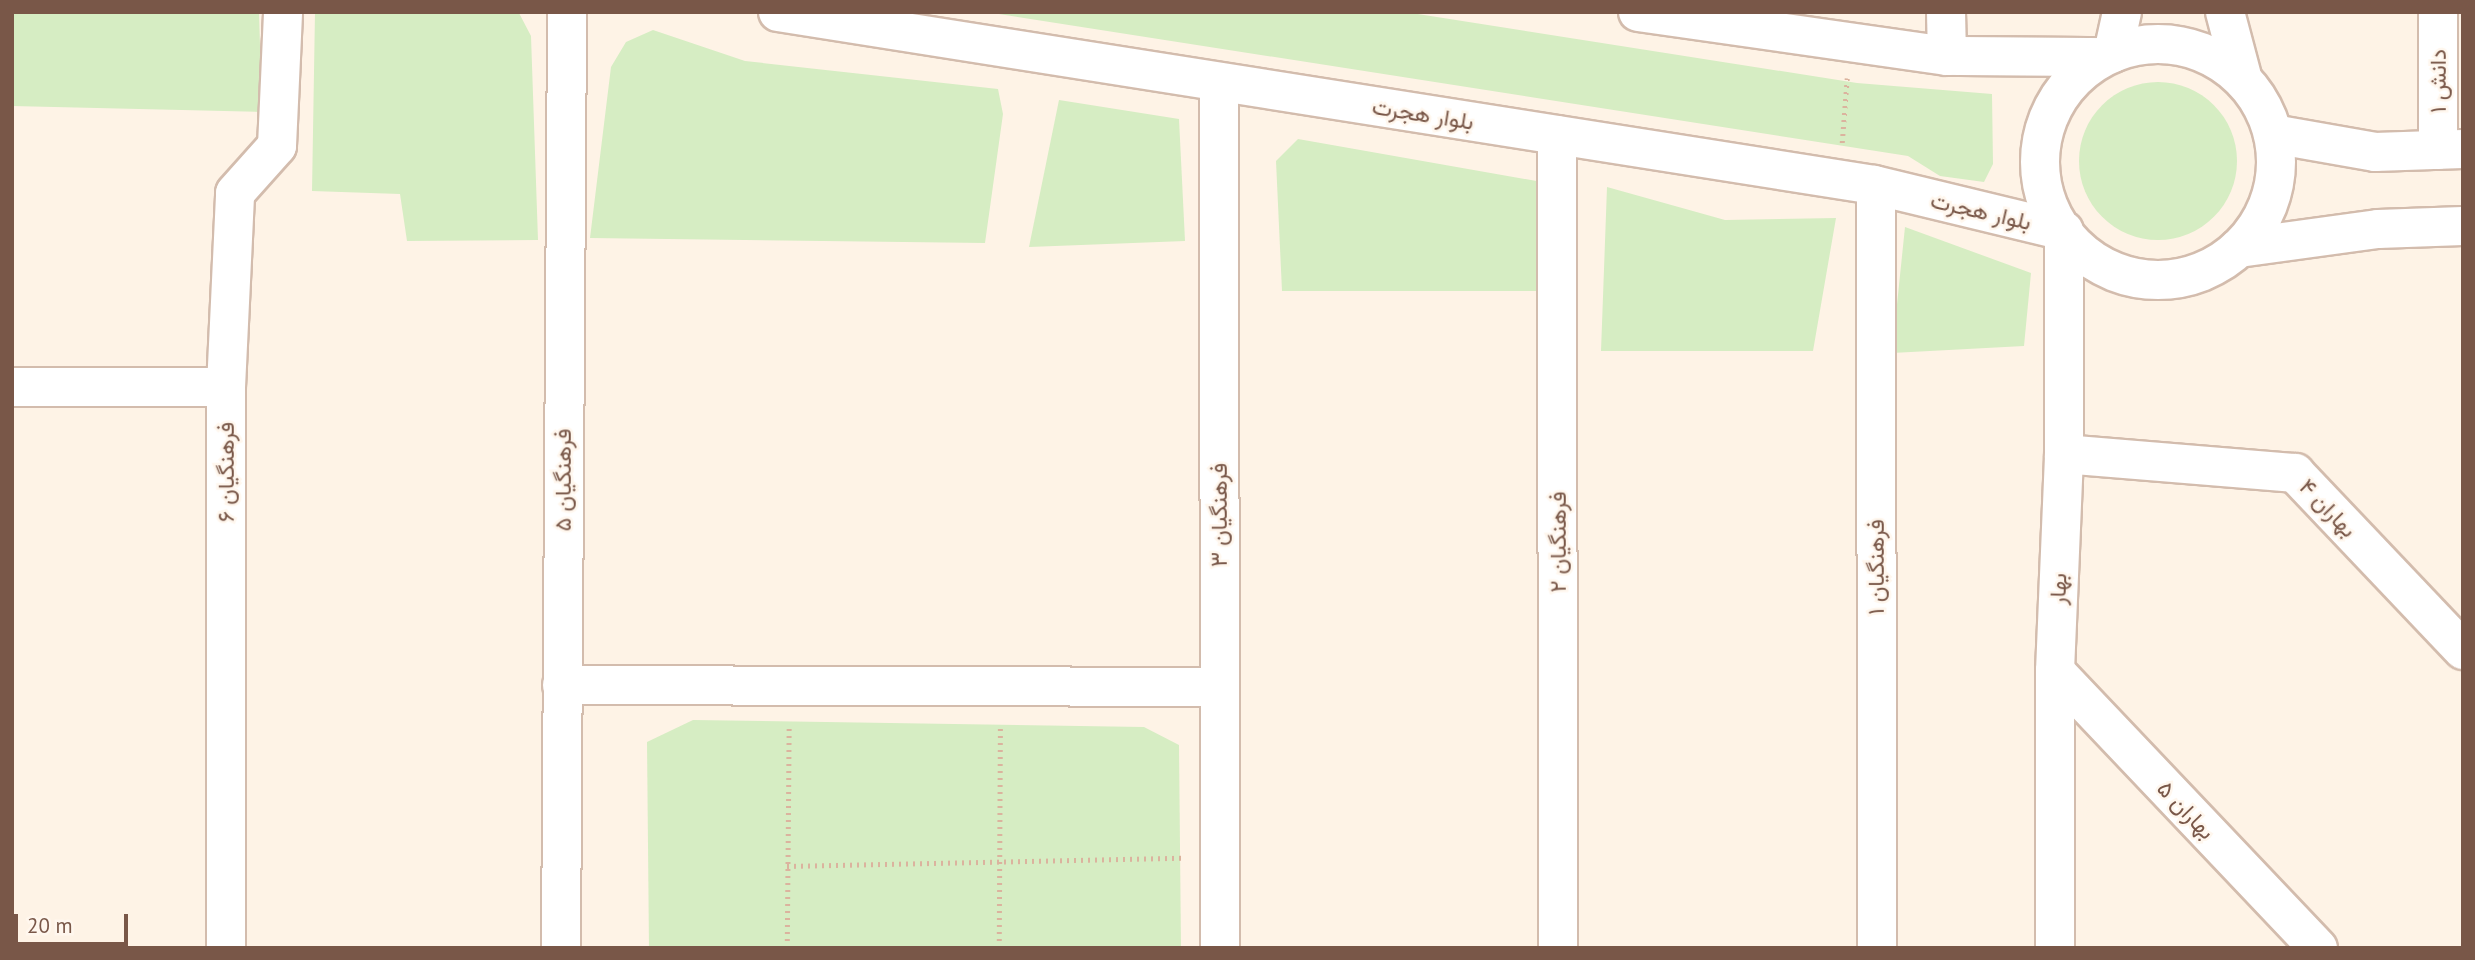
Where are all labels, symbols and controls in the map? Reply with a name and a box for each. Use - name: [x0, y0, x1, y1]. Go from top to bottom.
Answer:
- street label: دانش ۱: [2424, 49, 2452, 113]
- street label: بلوار هجرت: [1370, 92, 1476, 136]
- street label: بلوار هجرت: [1928, 186, 2034, 236]
- street label: فرهنگیان ۶: [212, 422, 240, 522]
- street label: فرهنگیان ۵: [549, 429, 577, 531]
- street label: فرهنگیان ۳: [1205, 463, 1233, 567]
- street label: بهاران ۴: [2294, 473, 2362, 543]
- street label: فرهنگیان ۲: [1544, 491, 1572, 593]
- street label: فرهنگیان ۱: [1862, 519, 1890, 615]
- street label: بهار: [2044, 572, 2072, 606]
- street label: بهاران ۵: [2151, 775, 2221, 845]
- scale bar: [18, 900, 131, 944]
- text: 20 m: [27, 912, 73, 939]

